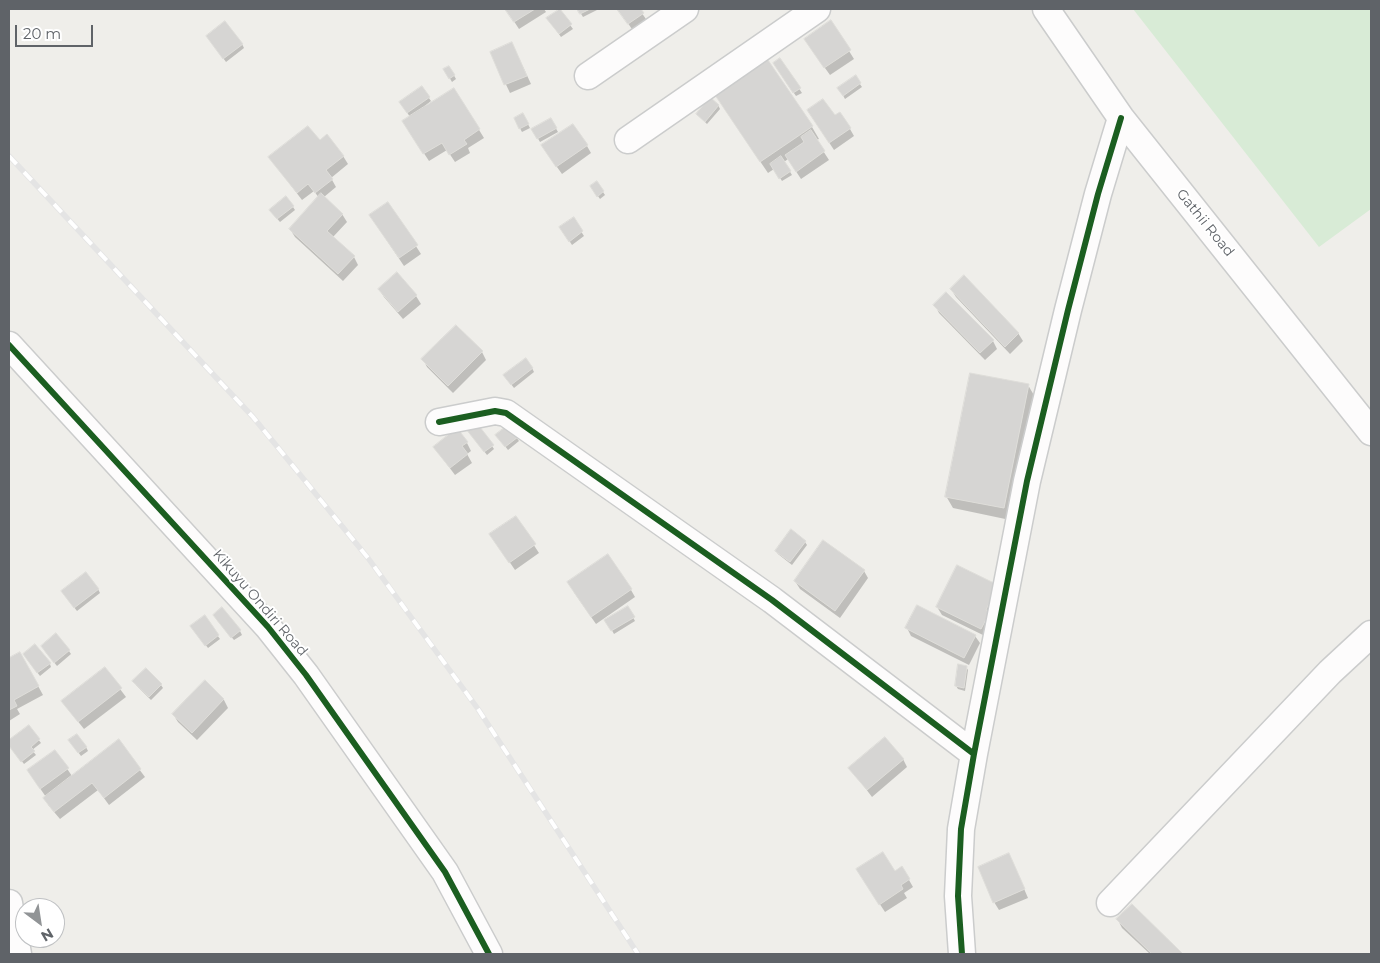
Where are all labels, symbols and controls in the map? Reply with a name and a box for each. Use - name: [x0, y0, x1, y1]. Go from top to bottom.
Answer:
- scale bar: [18, 15, 95, 47]
- text: 20 m: [23, 24, 61, 43]
- street label: Gathii Road: [1173, 186, 1237, 260]
- street label: Kikuyu Ondiri Road: [209, 546, 311, 660]
- north arrow: [15, 898, 65, 948]
- text: N: [38, 924, 57, 946]

